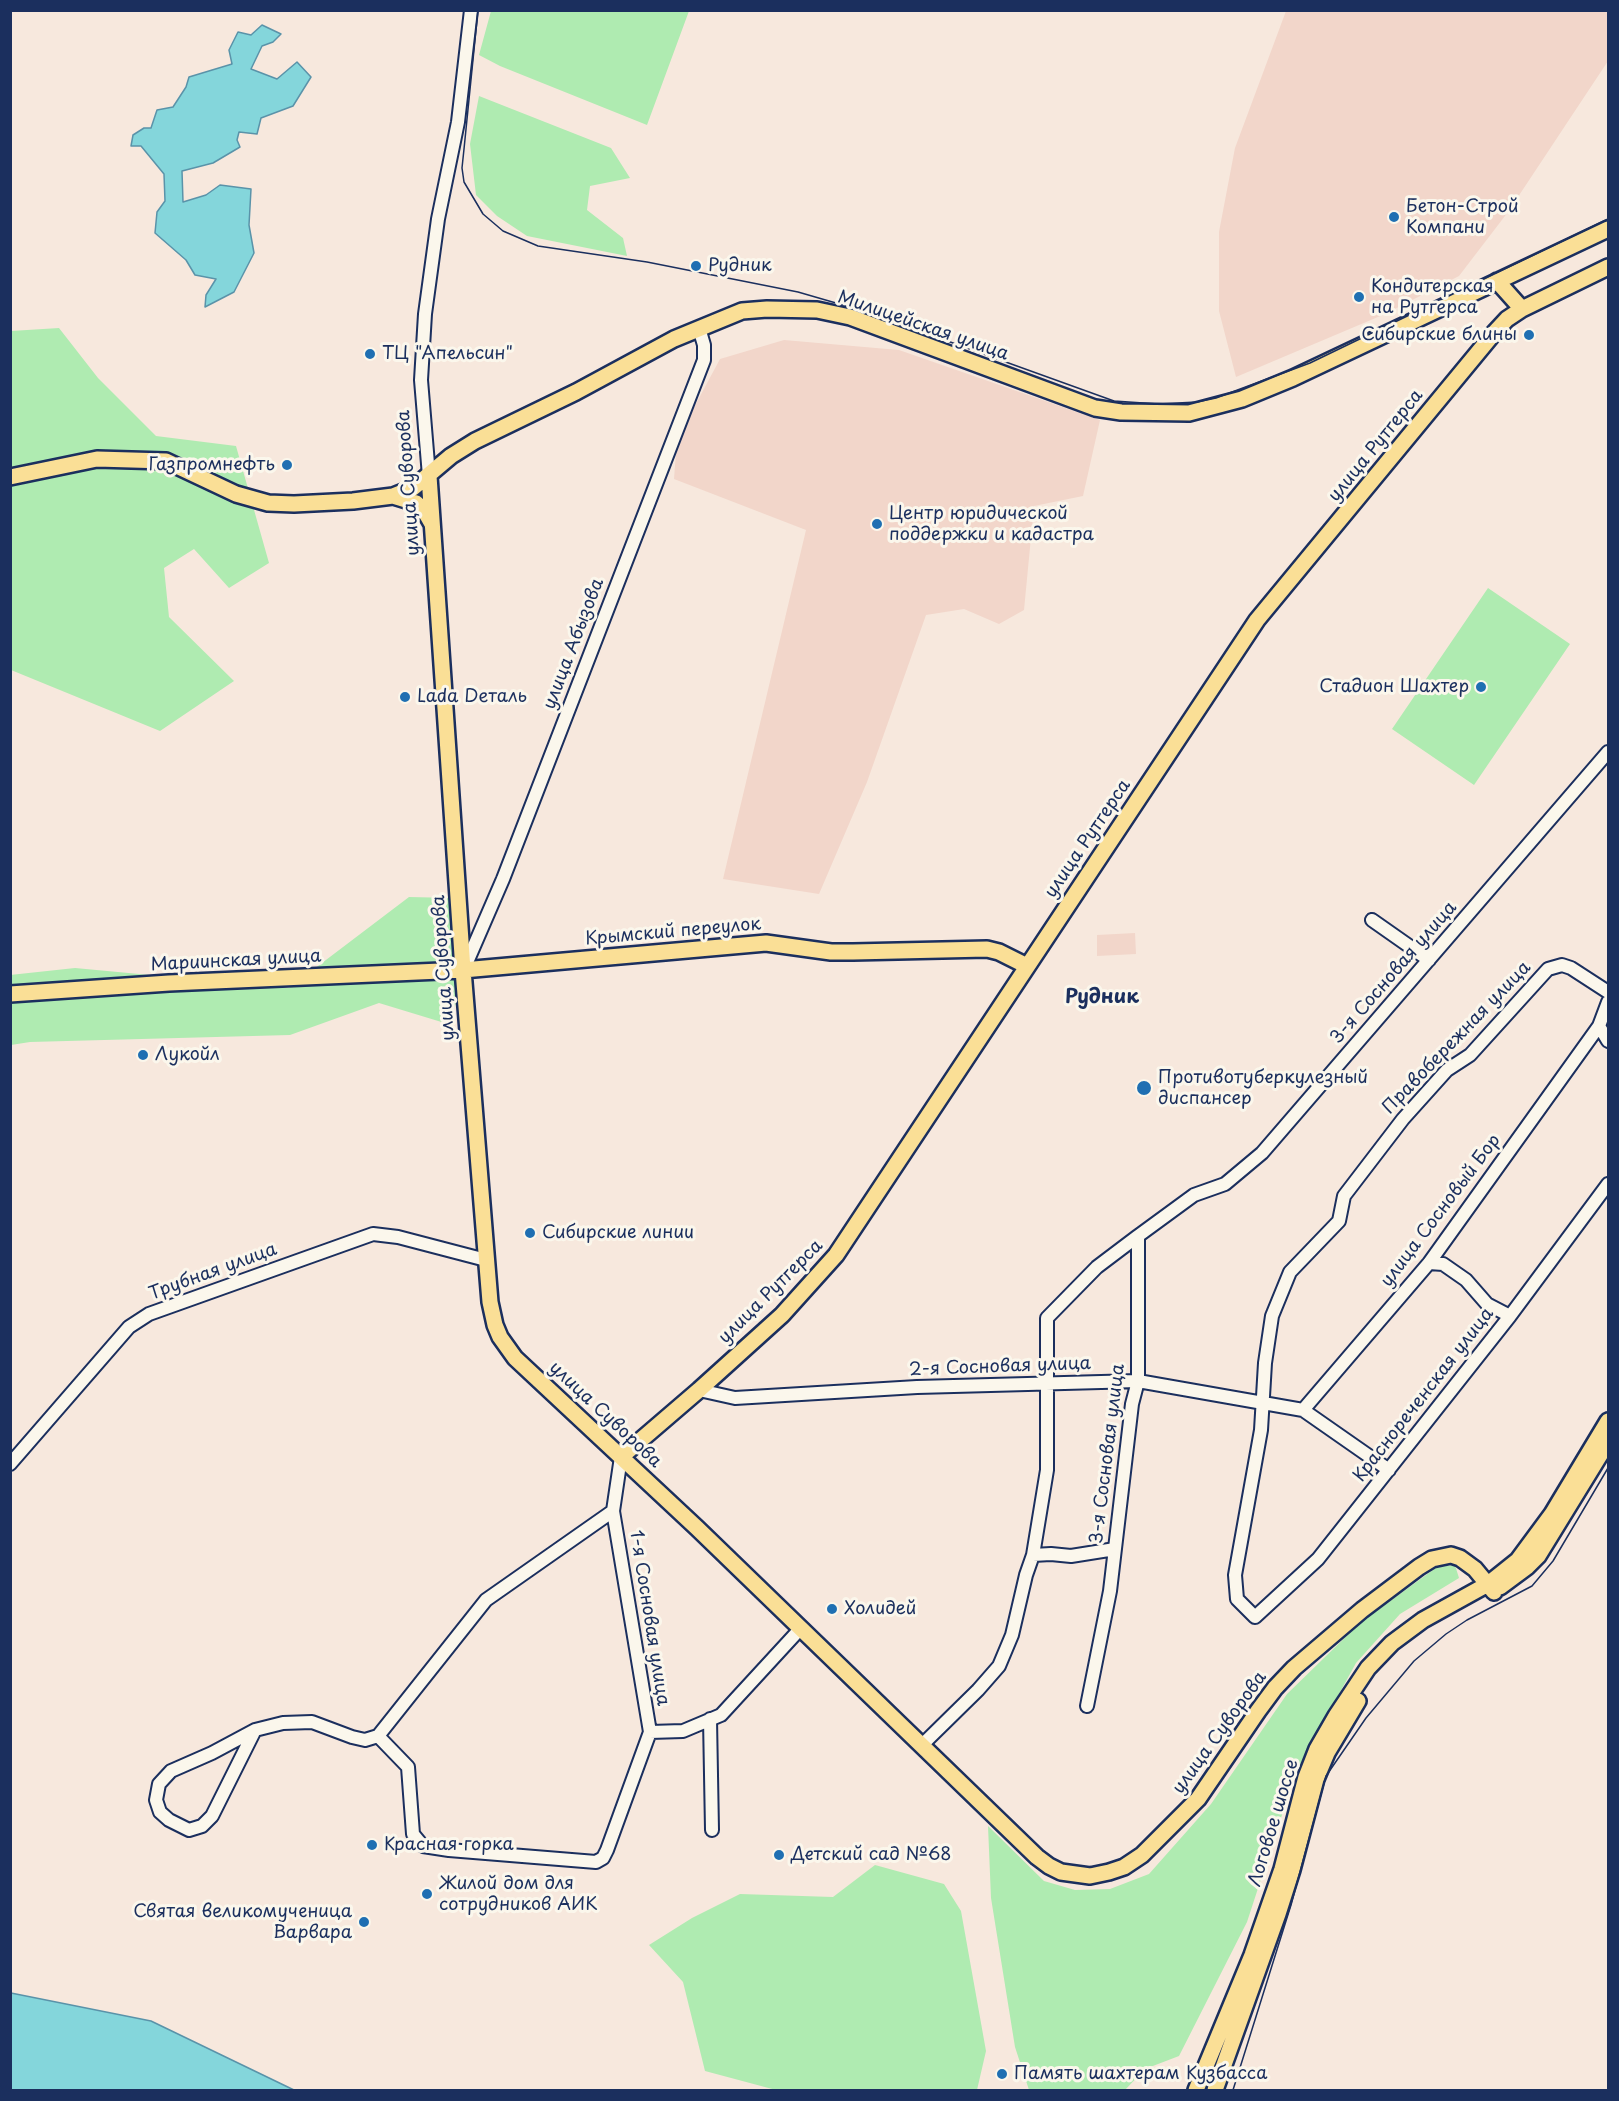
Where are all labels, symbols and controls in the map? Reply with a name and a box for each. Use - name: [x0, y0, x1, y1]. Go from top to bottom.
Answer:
- place label: Бетон-Строй Компани: [1406, 196, 1519, 238]
- marker: Бетон-Строй Компани: [1387, 210, 1401, 224]
- place label: Рудник: [708, 255, 772, 277]
- marker: Рудник: [689, 259, 703, 273]
- place label: Кондитерская на Рутгерса: [1371, 276, 1494, 318]
- street label: Милицейская улица: [835, 287, 1011, 365]
- marker: Кондитерская на Рутгерса: [1352, 290, 1366, 304]
- place label: Сибирские блины: [1361, 324, 1517, 346]
- marker: Сибирские блины: [1522, 328, 1536, 342]
- place label: ТЦ "Апельсин": [382, 343, 513, 365]
- marker: ТЦ "Апельсин": [363, 347, 377, 361]
- street label: улица Рутгерса: [1324, 385, 1428, 507]
- street label: улица Суворова: [393, 409, 425, 557]
- place label: Газпромнефть: [148, 454, 275, 476]
- marker: Газпромнефть: [280, 458, 294, 472]
- place label: Центр юридической поддержки и кадастра: [889, 503, 1094, 546]
- marker: Центр юридической поддержки и кадастра: [870, 517, 884, 531]
- street label: улица Абызова: [539, 575, 609, 713]
- place label: Стадион Шахтер: [1319, 676, 1469, 698]
- marker: Стадион Шахтер: [1474, 680, 1488, 694]
- place label: Lada Dеталь: [417, 686, 527, 708]
- marker: Lada Dеталь: [398, 690, 412, 704]
- street label: улица Рутгерса: [1040, 776, 1136, 902]
- street label: улица Суворова: [428, 894, 460, 1042]
- street label: 3-я Сосновая улица: [1326, 897, 1462, 1049]
- street label: Крымский переулок: [584, 914, 762, 950]
- street label: Мариинская улица: [150, 946, 322, 976]
- street label: Правобережная улица: [1378, 957, 1536, 1119]
- district label: Рудник: [1065, 985, 1139, 1009]
- place label: Лукойл: [155, 1044, 220, 1066]
- marker: Лукойл: [136, 1048, 150, 1062]
- place label: Противотуберкулезный диспансер: [1158, 1067, 1368, 1110]
- marker: Противотуберкулезный диспансер: [1135, 1079, 1153, 1097]
- street label: улица Сосновый Бор: [1377, 1130, 1505, 1292]
- place label: Сибирские линии: [542, 1222, 694, 1244]
- marker: Сибирские линии: [523, 1226, 537, 1240]
- street label: улица Рутгерса: [714, 1235, 828, 1349]
- street label: Трубная улица: [146, 1239, 280, 1305]
- street label: Краснореченская улица: [1349, 1304, 1499, 1486]
- street label: 2-я Сосновая улица: [909, 1353, 1091, 1381]
- street label: улица Суворова: [544, 1357, 666, 1473]
- street label: 3-я Сосновая улица: [1086, 1363, 1130, 1545]
- street label: 1-я Сосновая улица: [624, 1529, 674, 1707]
- place label: Холидей: [844, 1598, 916, 1620]
- marker: Холидей: [825, 1602, 839, 1616]
- street label: улица Суворова: [1168, 1668, 1272, 1798]
- street label: Логовое шоссе: [1244, 1757, 1304, 1889]
- place label: Красная горка: [384, 1834, 514, 1856]
- marker: Красная горка: [365, 1838, 379, 1852]
- place label: Детский сад №68: [791, 1844, 951, 1866]
- marker: Детский сад №68: [772, 1848, 786, 1862]
- place label: Жилой дом для сотрудников АИК: [439, 1873, 598, 1916]
- marker: Жилой дом для сотрудников АИК: [420, 1887, 434, 1901]
- place label: Святая великомученица Варвара: [133, 1901, 352, 1944]
- marker: Святая великомученица Варвара: [357, 1915, 371, 1929]
- place label: Память шахтерам Кузбасса: [1014, 2063, 1267, 2085]
- marker: Память шахтерам Кузбасса: [995, 2067, 1009, 2081]

